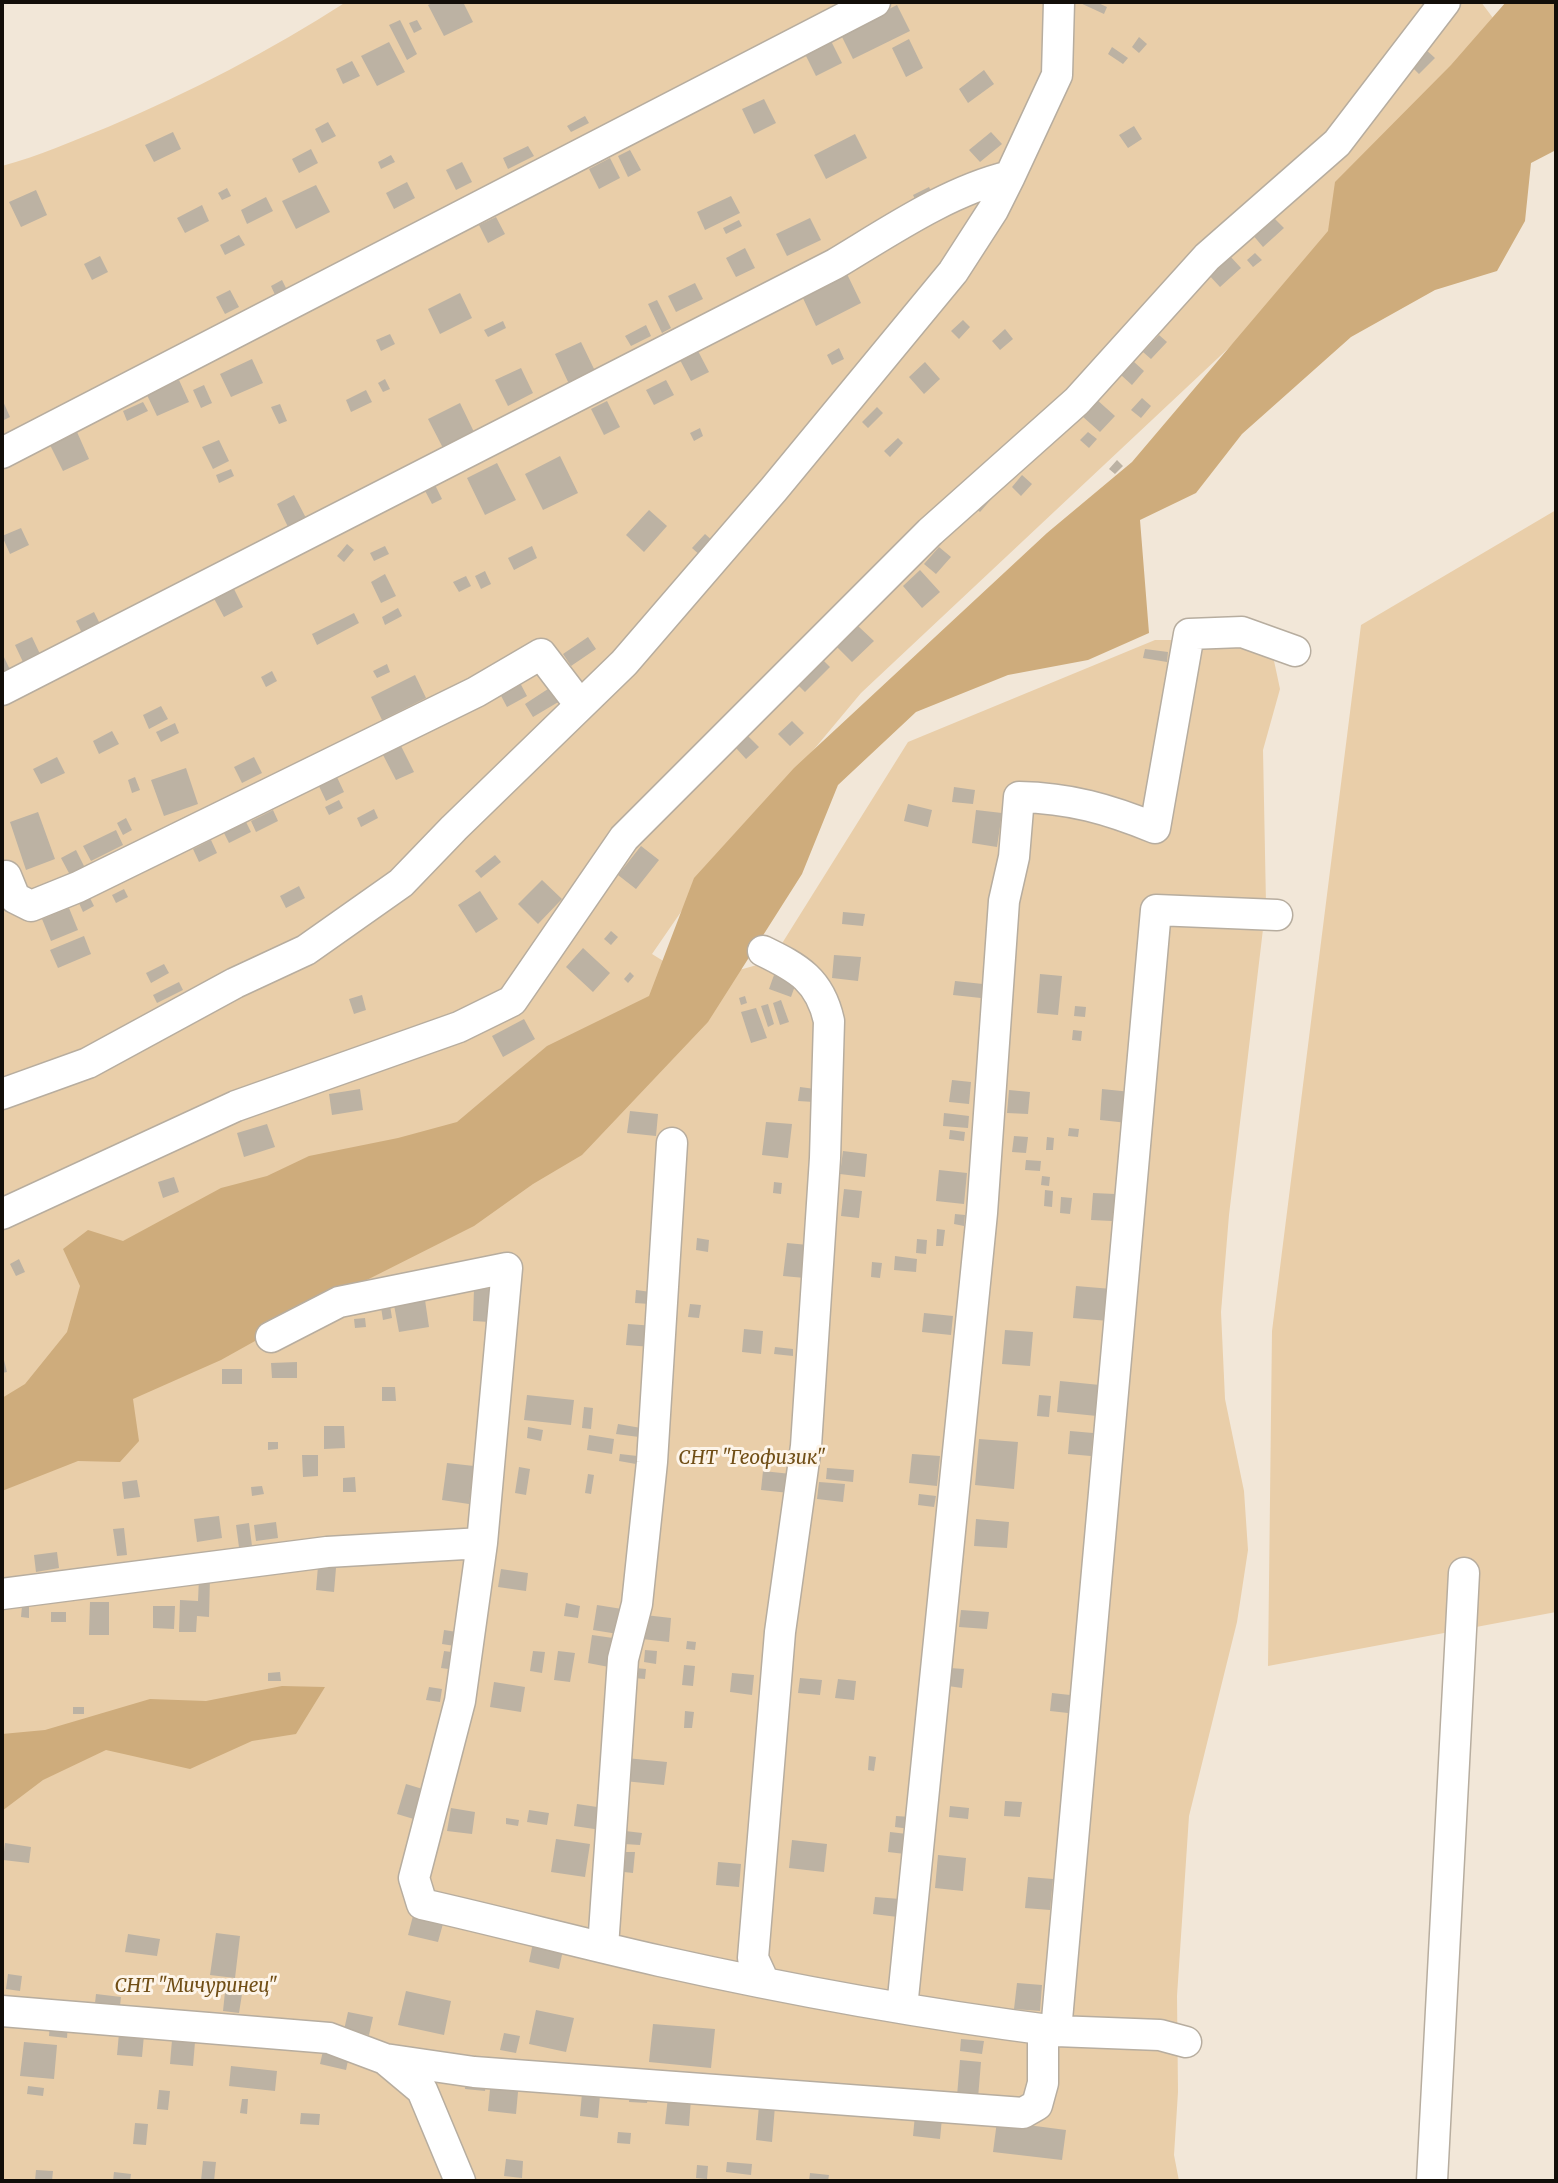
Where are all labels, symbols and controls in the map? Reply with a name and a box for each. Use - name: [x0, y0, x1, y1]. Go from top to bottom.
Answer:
- park label: СНТ "Геофизик": [678, 1448, 826, 1470]
- park label: СНТ "Мичуринец": [114, 1976, 278, 1998]

